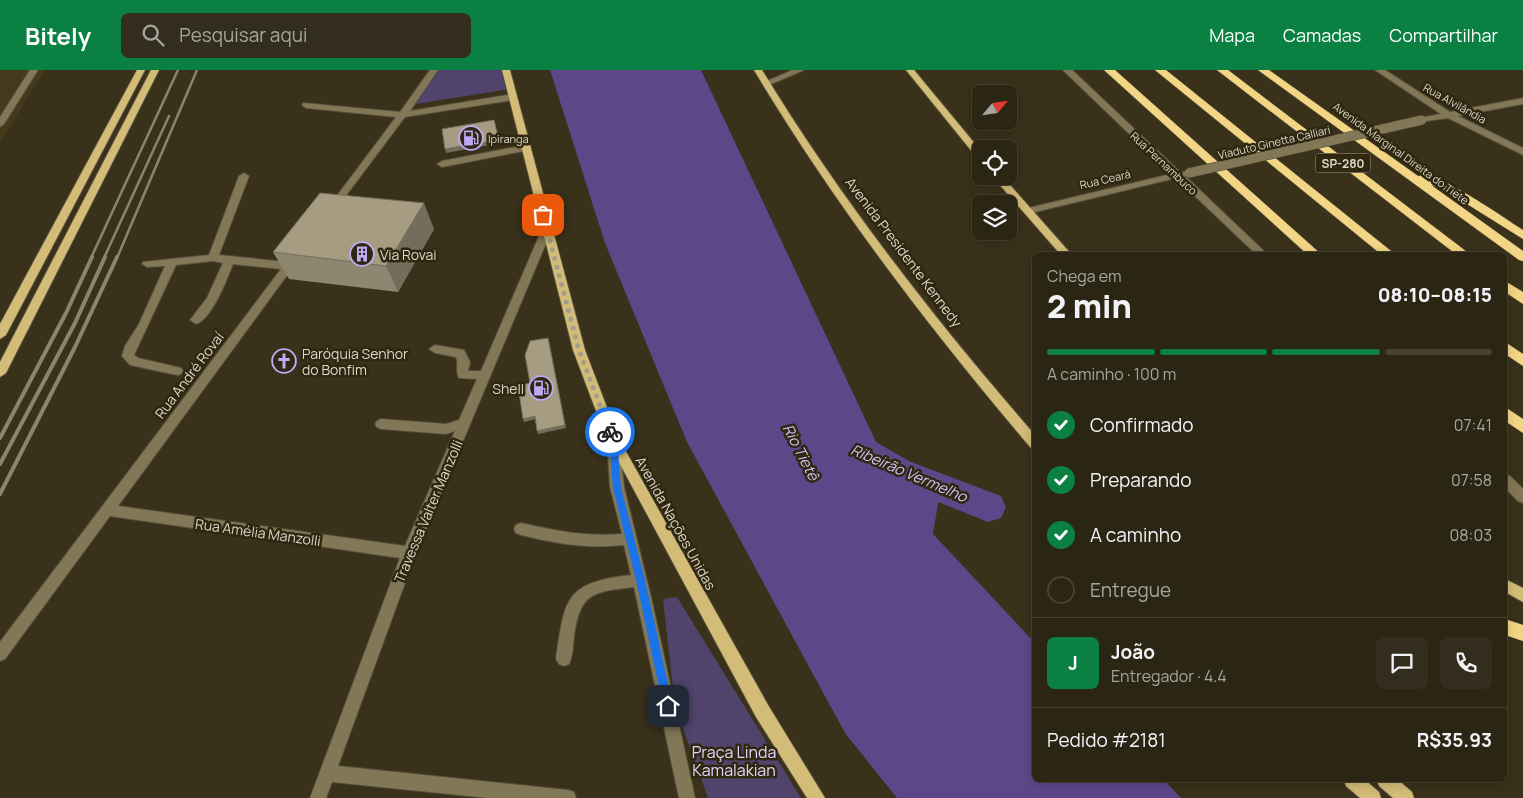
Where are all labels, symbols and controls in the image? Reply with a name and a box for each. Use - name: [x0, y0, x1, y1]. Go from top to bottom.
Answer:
- search box: [121, 13, 471, 58]
- text: Bitely: [25, 19, 91, 52]
- icon: search: [139, 21, 167, 49]
- text: Pesquisar aqui: [179, 22, 307, 48]
- text: Mapa: [1209, 23, 1255, 47]
- text: Camadas: [1283, 23, 1361, 47]
- text: Compartilhar: [1389, 23, 1498, 47]
- street label: Rua Alvilândia: [1421, 80, 1489, 126]
- north arrow: [972, 85, 1018, 130]
- map controls: [972, 85, 1017, 240]
- street label: Avenida Marginal Direita do Tiete: [1330, 99, 1472, 208]
- street label: Viaduto Ginetta Calliari: [1216, 122, 1332, 162]
- fuel station icon: Ipiranga: [458, 125, 484, 151]
- street label: Rua Pernambuco: [1127, 128, 1201, 198]
- place label: Ipiranga: [488, 131, 529, 146]
- button: locate: [972, 140, 1017, 185]
- road number: SP-280: [1316, 154, 1370, 172]
- street label: Rua Ceará: [1078, 166, 1132, 192]
- street label: Avenida Presidente Kennedy: [841, 173, 967, 331]
- pin: [522, 194, 564, 236]
- button: layers: [972, 195, 1017, 240]
- icon: bag: [529, 201, 557, 229]
- building icon: Via Rovai: [349, 241, 375, 267]
- place label: Via Rovai: [380, 245, 437, 264]
- text: Chega em: [1047, 265, 1122, 287]
- text: 08:10–08:15: [1378, 282, 1492, 308]
- text: 2 min: [1047, 284, 1132, 328]
- street label: Rua André Rovaí: [150, 328, 228, 422]
- place label: Paróquia Senhor do Bonfim: [302, 344, 408, 379]
- church icon: Paróquia Senhor do Bonfim: [271, 348, 297, 374]
- text: A caminho · 100 m: [1047, 363, 1176, 385]
- fuel station icon: Shell: [528, 375, 554, 401]
- place label: Shell: [492, 379, 524, 398]
- courier: [585, 407, 635, 457]
- icon: check: [1047, 411, 1075, 439]
- text: Confirmado: [1090, 412, 1194, 438]
- text: 07:41: [1454, 414, 1492, 436]
- icon: bike: [596, 418, 624, 446]
- water label: Rio Tietê: [778, 420, 825, 485]
- street label: Travessa Valter Manzolli: [389, 437, 467, 585]
- water label: Ribeirão Vermelho: [848, 439, 971, 507]
- street label: Avenida Nações Unidas: [631, 453, 721, 593]
- icon: check: [1047, 466, 1075, 494]
- text: Preparando: [1090, 467, 1192, 493]
- text: 07:58: [1451, 469, 1492, 491]
- street label: Rua Amélia Manzolli: [194, 514, 322, 550]
- icon: check: [1047, 521, 1075, 549]
- text: A caminho: [1090, 522, 1181, 548]
- text: 08:03: [1450, 524, 1492, 546]
- text: Entregue: [1090, 577, 1171, 603]
- button: chat: [1376, 637, 1428, 689]
- button: phone: [1440, 637, 1492, 689]
- text: João: [1111, 639, 1155, 665]
- text: J: [1068, 650, 1078, 676]
- text: Entregador · 4.4: [1111, 665, 1227, 687]
- pin: [647, 685, 689, 727]
- icon: home: [654, 692, 682, 720]
- text: Pedido #2181: [1047, 727, 1166, 753]
- text: R$35.93: [1417, 727, 1492, 753]
- park label: Praça Linda Kamalakian: [692, 741, 776, 781]

